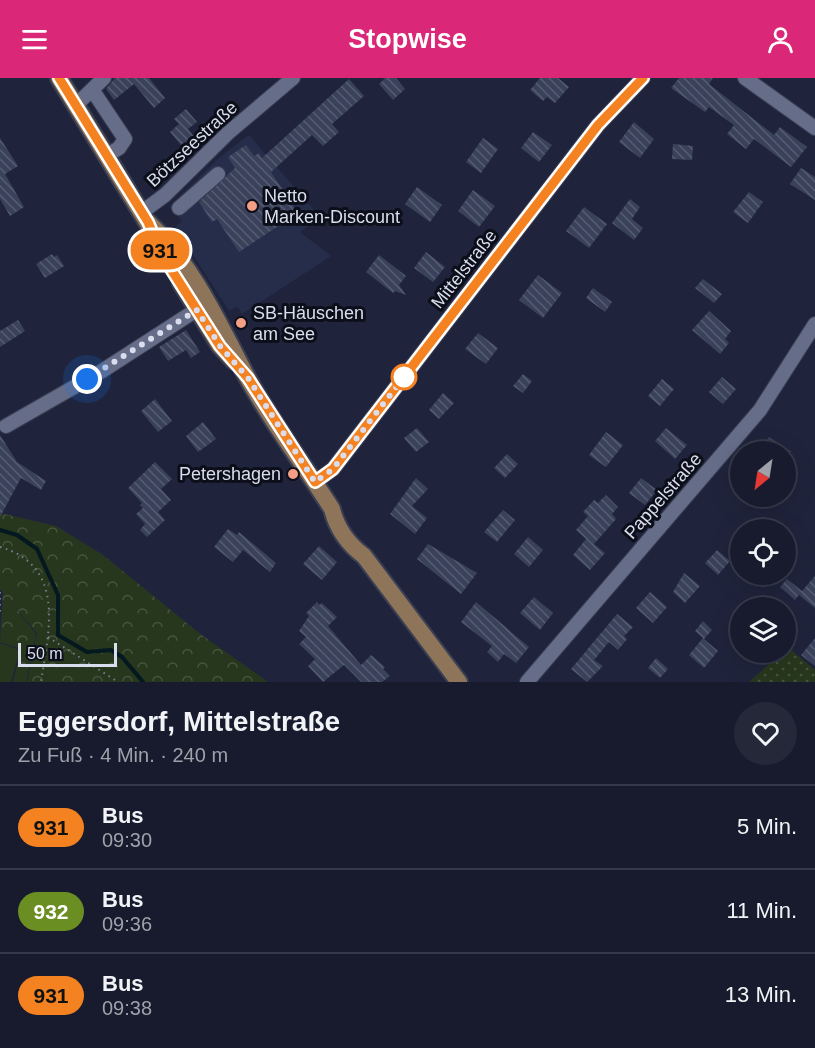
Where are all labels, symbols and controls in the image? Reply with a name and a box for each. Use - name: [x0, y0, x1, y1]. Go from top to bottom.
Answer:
- icon: menu: [18, 23, 51, 56]
- icon: person: [764, 23, 797, 56]
- text: Stopwise: [348, 24, 467, 54]
- street label: Bötzseestraße: [143, 97, 241, 191]
- place label: Netto Marken-Discount: [264, 186, 400, 227]
- marker: Netto Marken-Discount: [245, 199, 259, 213]
- street label: Mittelstraße: [427, 226, 501, 312]
- line badge: 931: [126, 230, 195, 270]
- text: 931: [142, 239, 178, 262]
- place label: SB-Häuschen am See: [253, 303, 364, 344]
- marker: SB-Häuschen am See: [234, 316, 248, 330]
- your location: [72, 364, 102, 394]
- unlabelled marker: [391, 364, 417, 390]
- north arrow: [730, 441, 796, 507]
- map controls: [730, 441, 796, 663]
- street label: Pappelstraße: [620, 449, 706, 543]
- place label: Petershagen: [179, 464, 281, 484]
- marker: Petershagen: [286, 467, 300, 481]
- button: locate: [730, 519, 796, 585]
- button: layers: [730, 597, 796, 663]
- scale bar: [18, 640, 117, 668]
- text: 50 m: [27, 645, 63, 662]
- button: heart: [734, 702, 797, 765]
- text: Eggersdorf, Mittelstraße: [18, 706, 340, 737]
- text: Zu Fuß · 4 Min. · 240 m: [18, 744, 228, 766]
- text: Bus: [102, 803, 144, 828]
- text: 5 Min.: [737, 814, 797, 839]
- text: 931: [33, 816, 69, 839]
- text: 09:30: [102, 829, 152, 851]
- text: Bus: [102, 887, 144, 912]
- text: 11 Min.: [726, 898, 797, 923]
- text: 932: [33, 900, 69, 923]
- text: 09:36: [102, 913, 152, 935]
- text: Bus: [102, 971, 144, 996]
- text: 13 Min.: [725, 982, 797, 1007]
- text: 931: [33, 984, 69, 1007]
- text: 09:38: [102, 997, 152, 1019]

